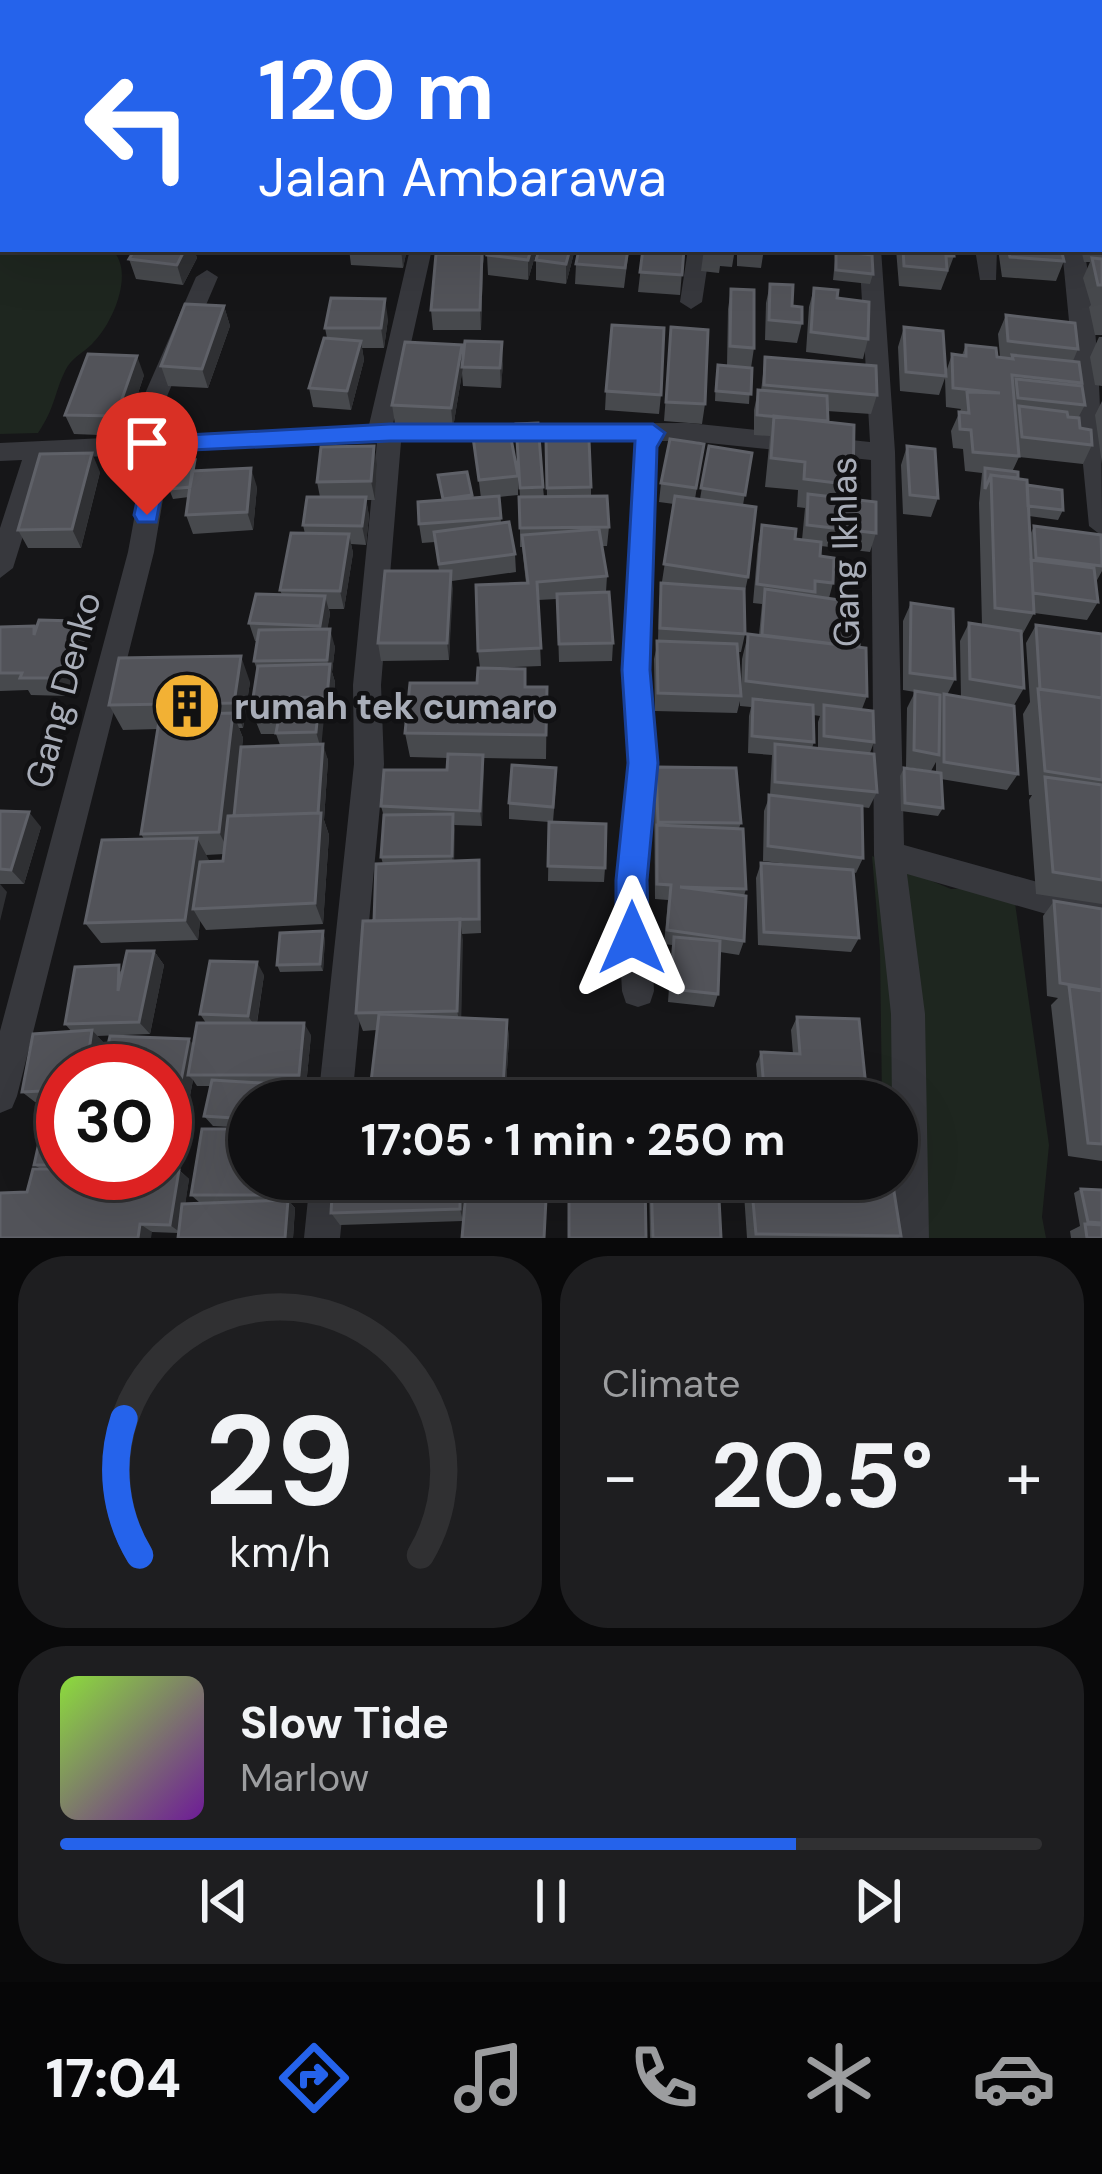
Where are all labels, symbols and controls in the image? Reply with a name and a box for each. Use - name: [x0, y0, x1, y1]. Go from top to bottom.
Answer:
- text: 120 m: [258, 36, 495, 145]
- icon: left: [60, 48, 216, 204]
- text: Jalan Ambarawa: [258, 142, 667, 213]
- pin: [96, 392, 198, 515]
- icon: arrive: [114, 410, 180, 476]
- street label: Gang Ikhlas: [820, 457, 870, 647]
- street label: Gang Denko: [14, 587, 112, 793]
- building icon: rumah tek cumaro: [152, 671, 222, 741]
- place label: rumah tek cumaro: [234, 683, 558, 730]
- position arrow: [569, 875, 695, 1001]
- speed limit sign: 30: [36, 1044, 192, 1200]
- text: 17:05 · 1 min · 250 m: [361, 1110, 785, 1169]
- text: Climate: [602, 1358, 740, 1409]
- text: 29: [205, 1380, 355, 1543]
- text: 20.5°: [711, 1418, 933, 1535]
- text: −: [602, 1434, 638, 1519]
- text: +: [1006, 1434, 1042, 1519]
- text: km/h: [229, 1524, 331, 1580]
- text: Slow Tide: [240, 1693, 449, 1752]
- text: Marlow: [240, 1752, 369, 1803]
- icon: previous: [191, 1868, 257, 1934]
- icon: pause: [518, 1868, 584, 1934]
- icon: next: [845, 1868, 911, 1934]
- icon: directions: [272, 2036, 356, 2120]
- icon: music: [447, 2036, 531, 2120]
- icon: phone: [622, 2036, 706, 2120]
- icon: climate: [797, 2036, 881, 2120]
- icon: car: [972, 2036, 1056, 2120]
- text: 17:04: [46, 2043, 181, 2114]

